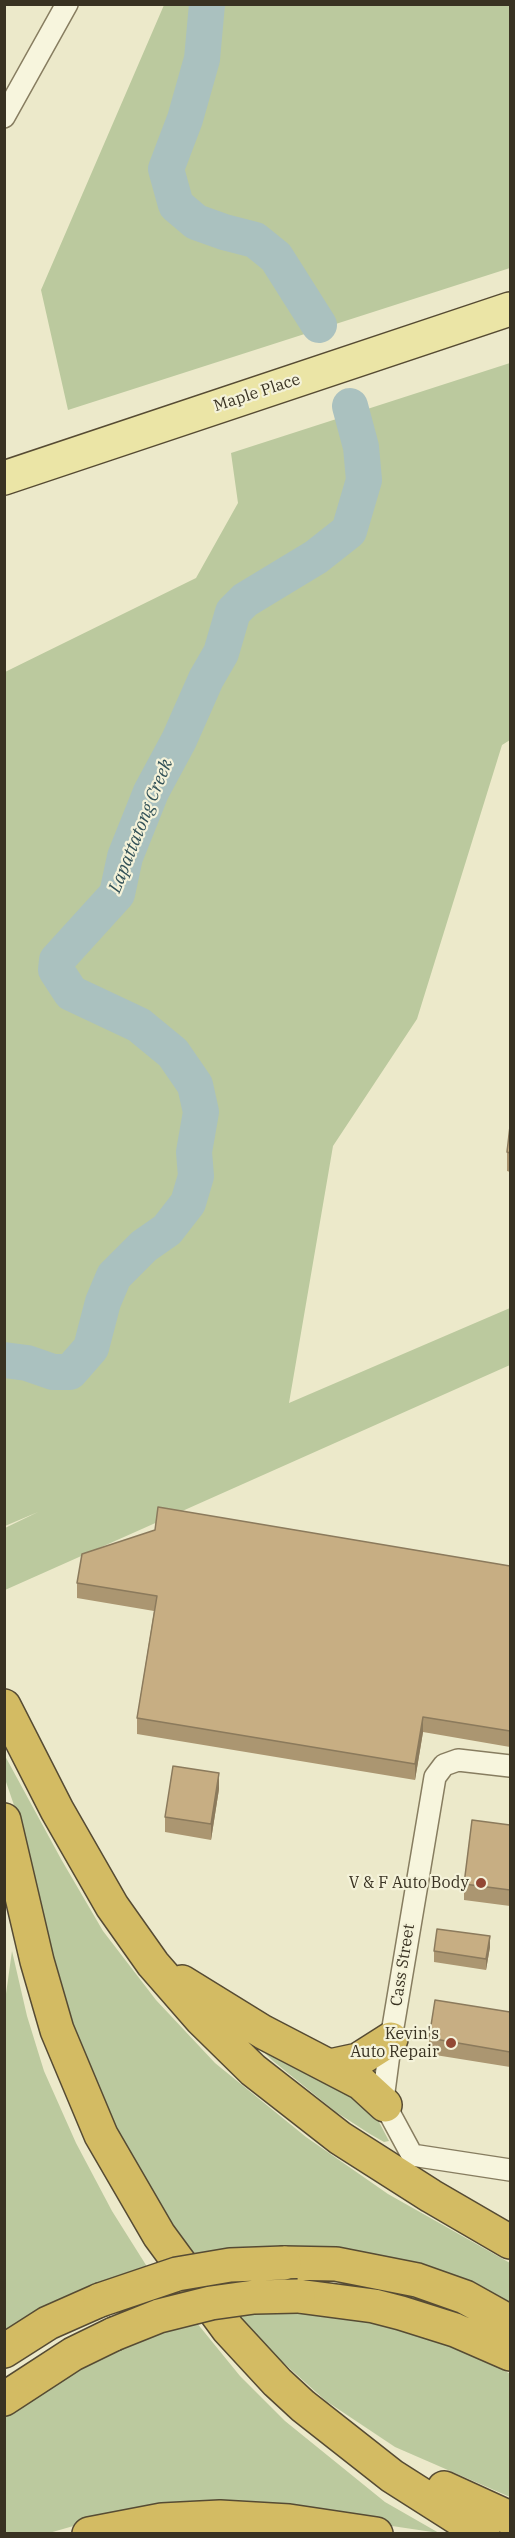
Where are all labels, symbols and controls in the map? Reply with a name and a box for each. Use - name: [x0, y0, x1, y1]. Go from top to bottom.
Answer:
- street label: Maple Place: [211, 370, 303, 416]
- water label: Lapattatong Creek: [104, 756, 178, 896]
- place label: V & F Auto Body: [349, 1873, 469, 1893]
- marker: V & F Auto Body: [474, 1876, 488, 1890]
- street label: Cass Street: [387, 1922, 419, 2008]
- place label: Kevin's Auto Repair: [350, 2024, 439, 2062]
- marker: Kevin's Auto Repair: [444, 2036, 458, 2050]

